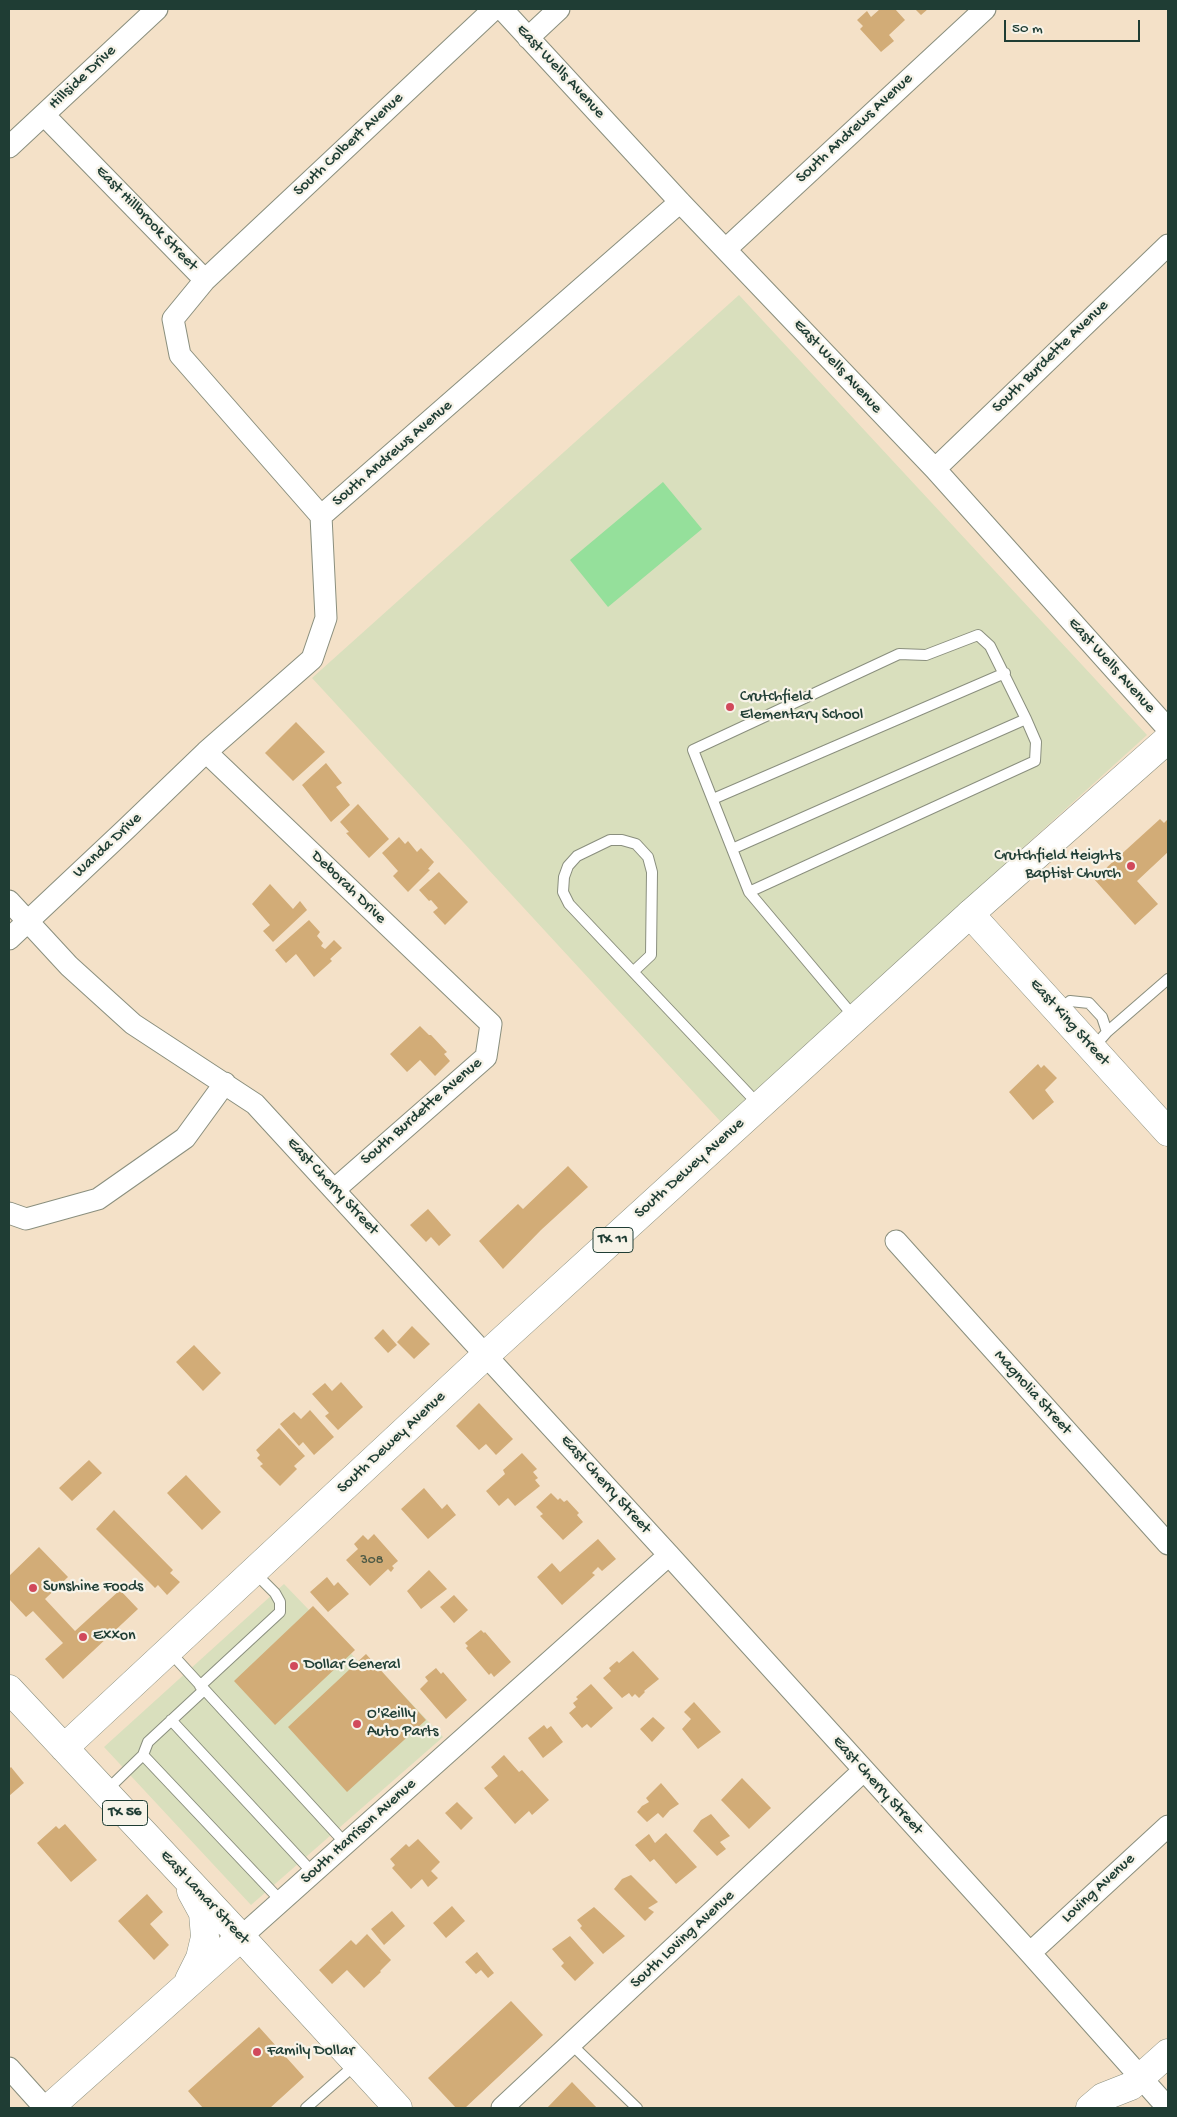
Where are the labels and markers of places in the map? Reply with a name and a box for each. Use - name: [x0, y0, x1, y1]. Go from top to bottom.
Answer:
- place label: Crutchfield Elementary School: [740, 688, 863, 726]
- marker: Crutchfield Elementary School: [724, 701, 736, 713]
- place label: Crutchfield Heights Baptist Church: [994, 847, 1121, 885]
- marker: Crutchfield Heights Baptist Church: [1125, 860, 1137, 872]
- place label: Sunshine Foods: [43, 1578, 143, 1598]
- marker: Sunshine Foods: [27, 1582, 39, 1594]
- place label: Exxon: [93, 1627, 136, 1647]
- marker: Exxon: [77, 1631, 89, 1643]
- place label: Dollar General: [304, 1656, 400, 1676]
- marker: Dollar General: [288, 1660, 300, 1672]
- place label: O'Reilly Auto Parts: [367, 1705, 438, 1743]
- marker: O'Reilly Auto Parts: [351, 1718, 363, 1730]
- place label: Family Dollar: [267, 2042, 354, 2062]
- marker: Family Dollar: [251, 2046, 263, 2058]

